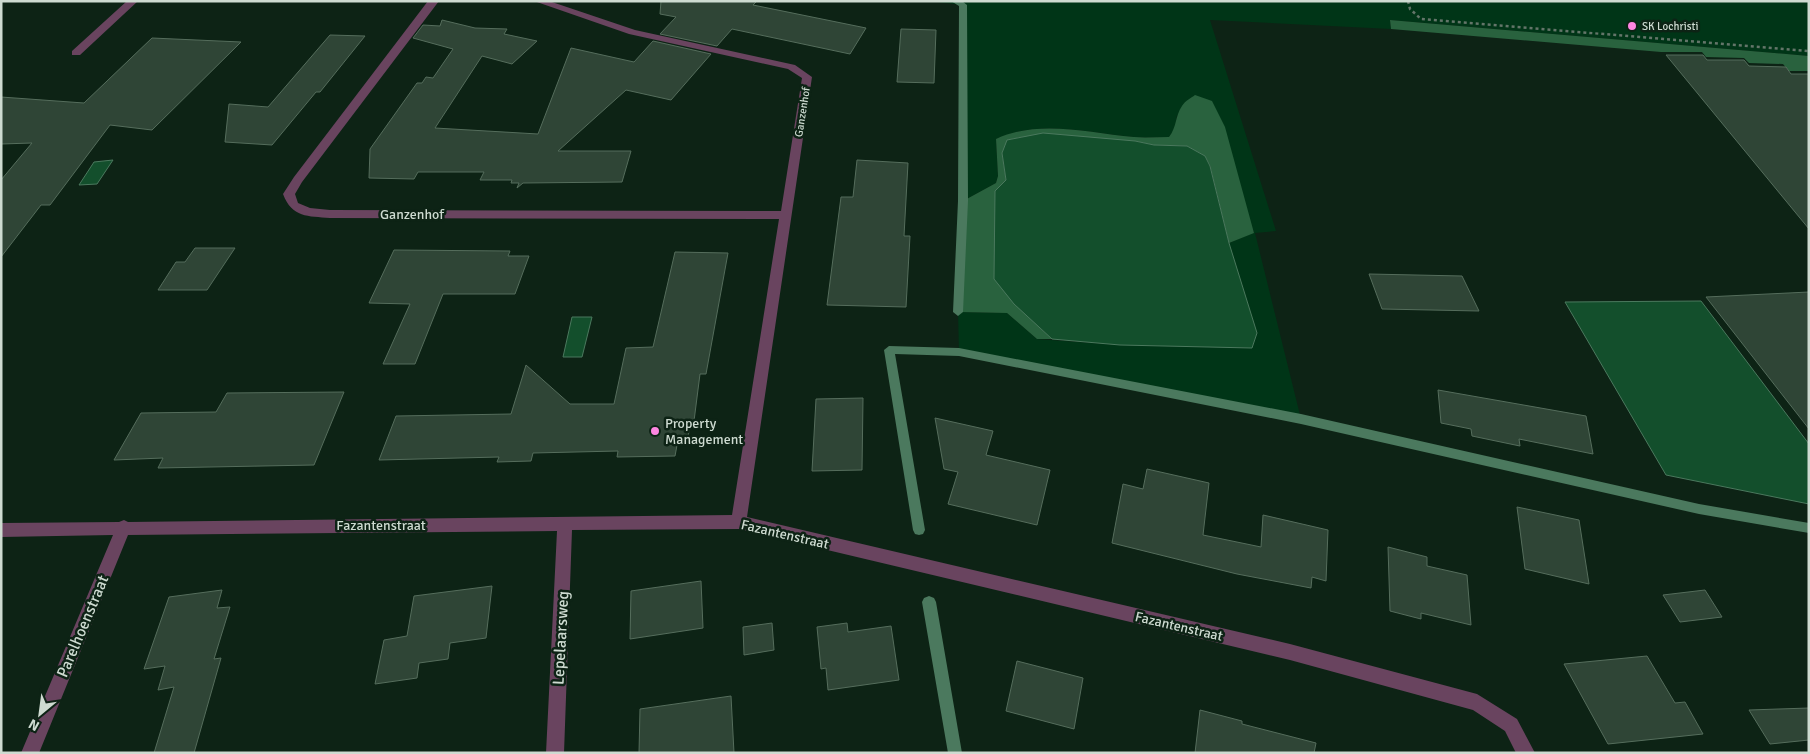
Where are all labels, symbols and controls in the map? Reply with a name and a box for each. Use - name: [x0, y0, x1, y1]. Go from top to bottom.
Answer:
- marker: SK Lochristi: [1626, 20, 1638, 32]
- place label: SK Lochristi: [1642, 20, 1698, 33]
- street label: Ganzenhof: [792, 85, 813, 138]
- street label: Ganzenhof: [380, 206, 445, 223]
- place label: Property Management: [665, 415, 743, 448]
- marker: Property Management: [649, 425, 661, 437]
- street label: Fazantenstraat: [739, 516, 830, 553]
- street label: Fazantenstraat: [336, 517, 426, 534]
- street label: Parelhoenstraat: [52, 572, 114, 680]
- street label: Lepelaarsweg: [549, 591, 573, 686]
- street label: Fazantenstraat: [1133, 608, 1224, 645]
- north arrow: [15, 689, 65, 739]
- text: N: [26, 715, 42, 735]

